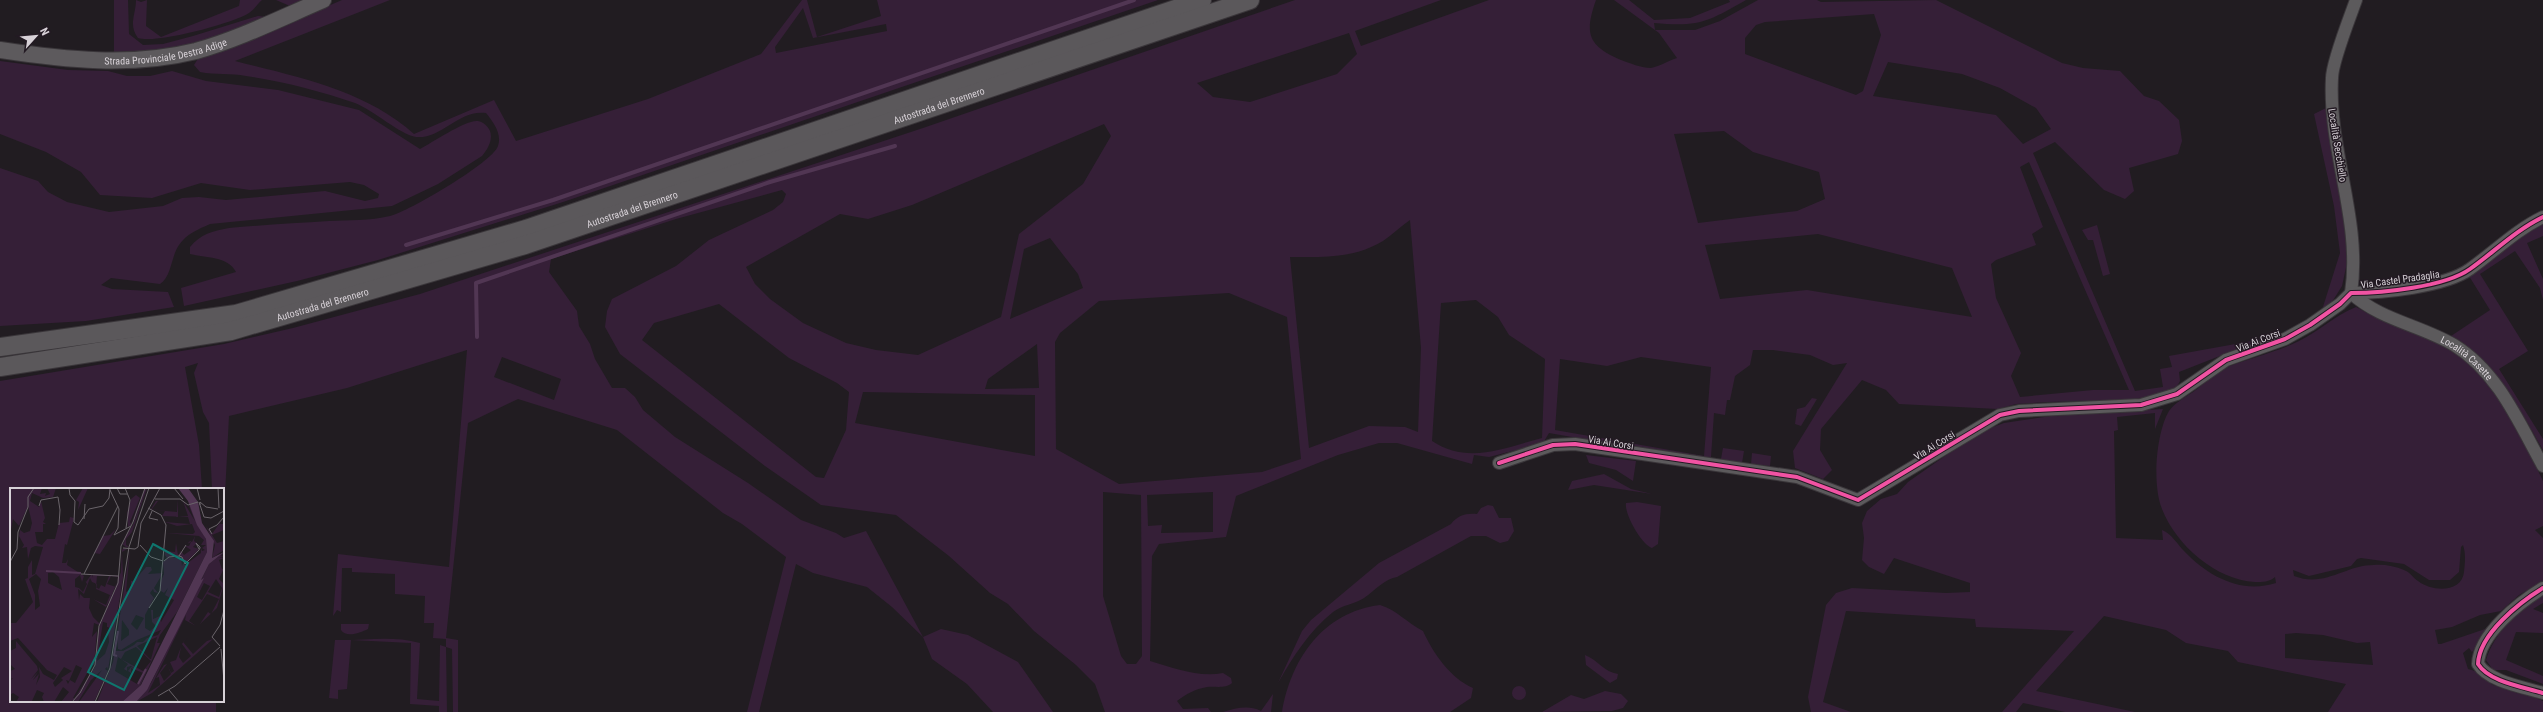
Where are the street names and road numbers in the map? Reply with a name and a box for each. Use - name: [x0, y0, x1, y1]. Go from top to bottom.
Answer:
- street label: Strada Provinciale Destra Adige: [104, 36, 229, 66]
- street label: Autostrada del Brennero: [892, 85, 986, 126]
- street label: Località Secchiello: [2326, 107, 2349, 183]
- street label: Autostrada del Brennero: [585, 189, 679, 230]
- street label: Via Castel Pradaglia: [2360, 268, 2440, 290]
- street label: Autostrada del Brennero: [275, 286, 370, 323]
- street label: Via Ai Corsi: [2235, 327, 2282, 354]
- street label: Località Casette: [2439, 334, 2495, 383]
- street label: Via Ai Corsi: [1912, 429, 1957, 462]
- street label: Via Ai Corsi: [1587, 433, 1634, 452]

